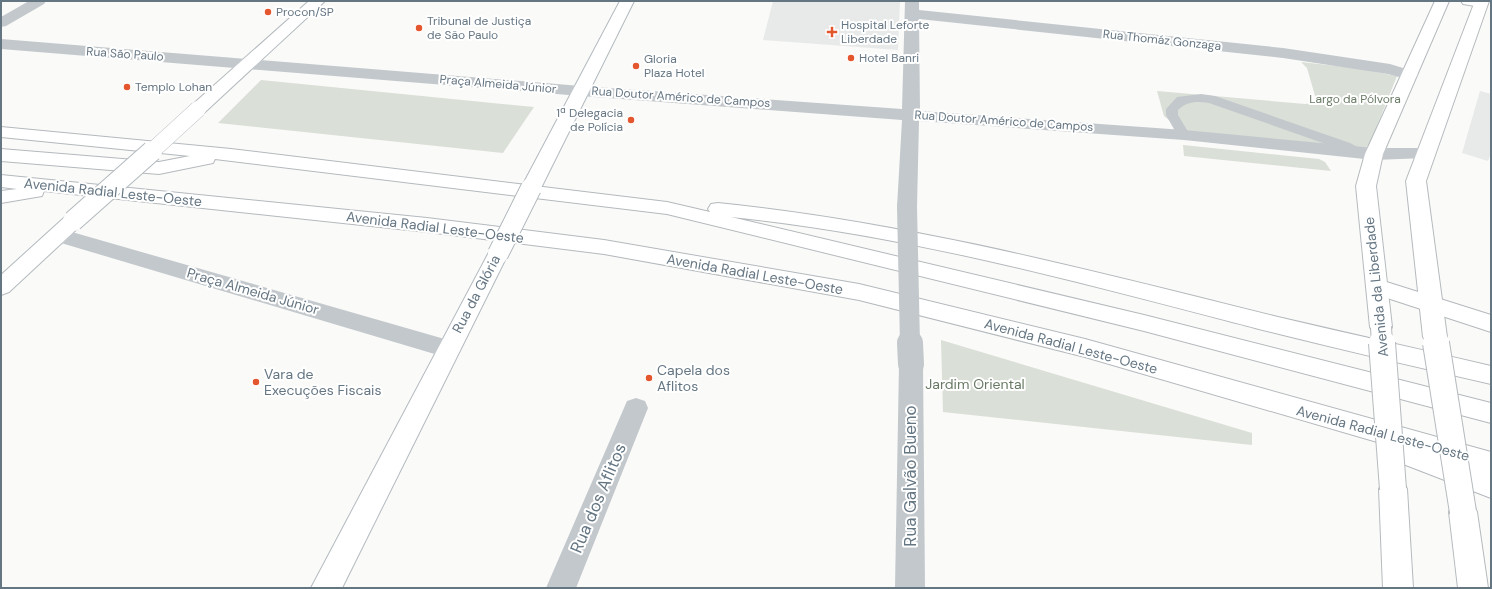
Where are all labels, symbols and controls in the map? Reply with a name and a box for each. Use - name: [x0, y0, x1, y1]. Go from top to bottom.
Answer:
- place label: Procon/SP: [276, 4, 334, 20]
- marker: Procon/SP: [263, 7, 273, 17]
- place label: Tribunal de Justiça de São Paulo: [427, 13, 531, 43]
- place label: Hospital Leforte Liberdade: [841, 17, 930, 47]
- marker: Tribunal de Justiça de São Paulo: [414, 23, 424, 33]
- marker: Hospital Leforte Liberdade: [826, 26, 838, 38]
- street label: Rua Thomáz Gonzaga: [1102, 26, 1222, 54]
- street label: Rua São Paulo: [86, 43, 164, 65]
- place label: Hotel Banri: [859, 50, 919, 66]
- place label: Gloria Plaza Hotel: [644, 51, 704, 81]
- marker: Hotel Banri: [846, 53, 856, 63]
- marker: Gloria Plaza Hotel: [631, 61, 641, 71]
- street label: Praça Almeida Júnior: [439, 71, 558, 97]
- place label: Templo Lohan: [135, 79, 212, 95]
- marker: Templo Lohan: [122, 82, 132, 92]
- street label: Rua Doutor Américo de Campos: [591, 83, 771, 111]
- park label: Largo da Pólvora: [1309, 91, 1401, 107]
- place label: 1ª Delegacia de Polícia: [556, 105, 623, 135]
- street label: Rua Doutor Américo de Campos: [914, 107, 1094, 135]
- marker: 1ª Delegacia de Polícia: [626, 115, 636, 125]
- street label: Avenida Radial Leste-Oeste: [23, 174, 203, 210]
- street label: Avenida Radial Leste-Oeste: [345, 207, 525, 247]
- street label: Avenida da Liberdade: [1360, 216, 1392, 358]
- street label: Avenida Radial Leste-Oeste: [665, 250, 845, 298]
- street label: Rua da Glória: [448, 252, 504, 336]
- street label: Praça Almeida Júnior: [185, 264, 321, 318]
- street label: Avenida Radial Leste-Oeste: [982, 314, 1160, 378]
- place label: Capela dos Aflitos: [657, 361, 730, 395]
- place label: Vara de Execuções Fiscais: [264, 365, 381, 399]
- marker: Capela dos Aflitos: [644, 373, 654, 383]
- park label: Jardim Oriental: [925, 375, 1025, 393]
- marker: Vara de Execuções Fiscais: [251, 377, 261, 387]
- street label: Avenida Radial Leste-Oeste: [1294, 401, 1472, 465]
- street label: Rua Galvão Bueno: [899, 405, 921, 547]
- street label: Rua dos Aflitos: [565, 440, 631, 556]

